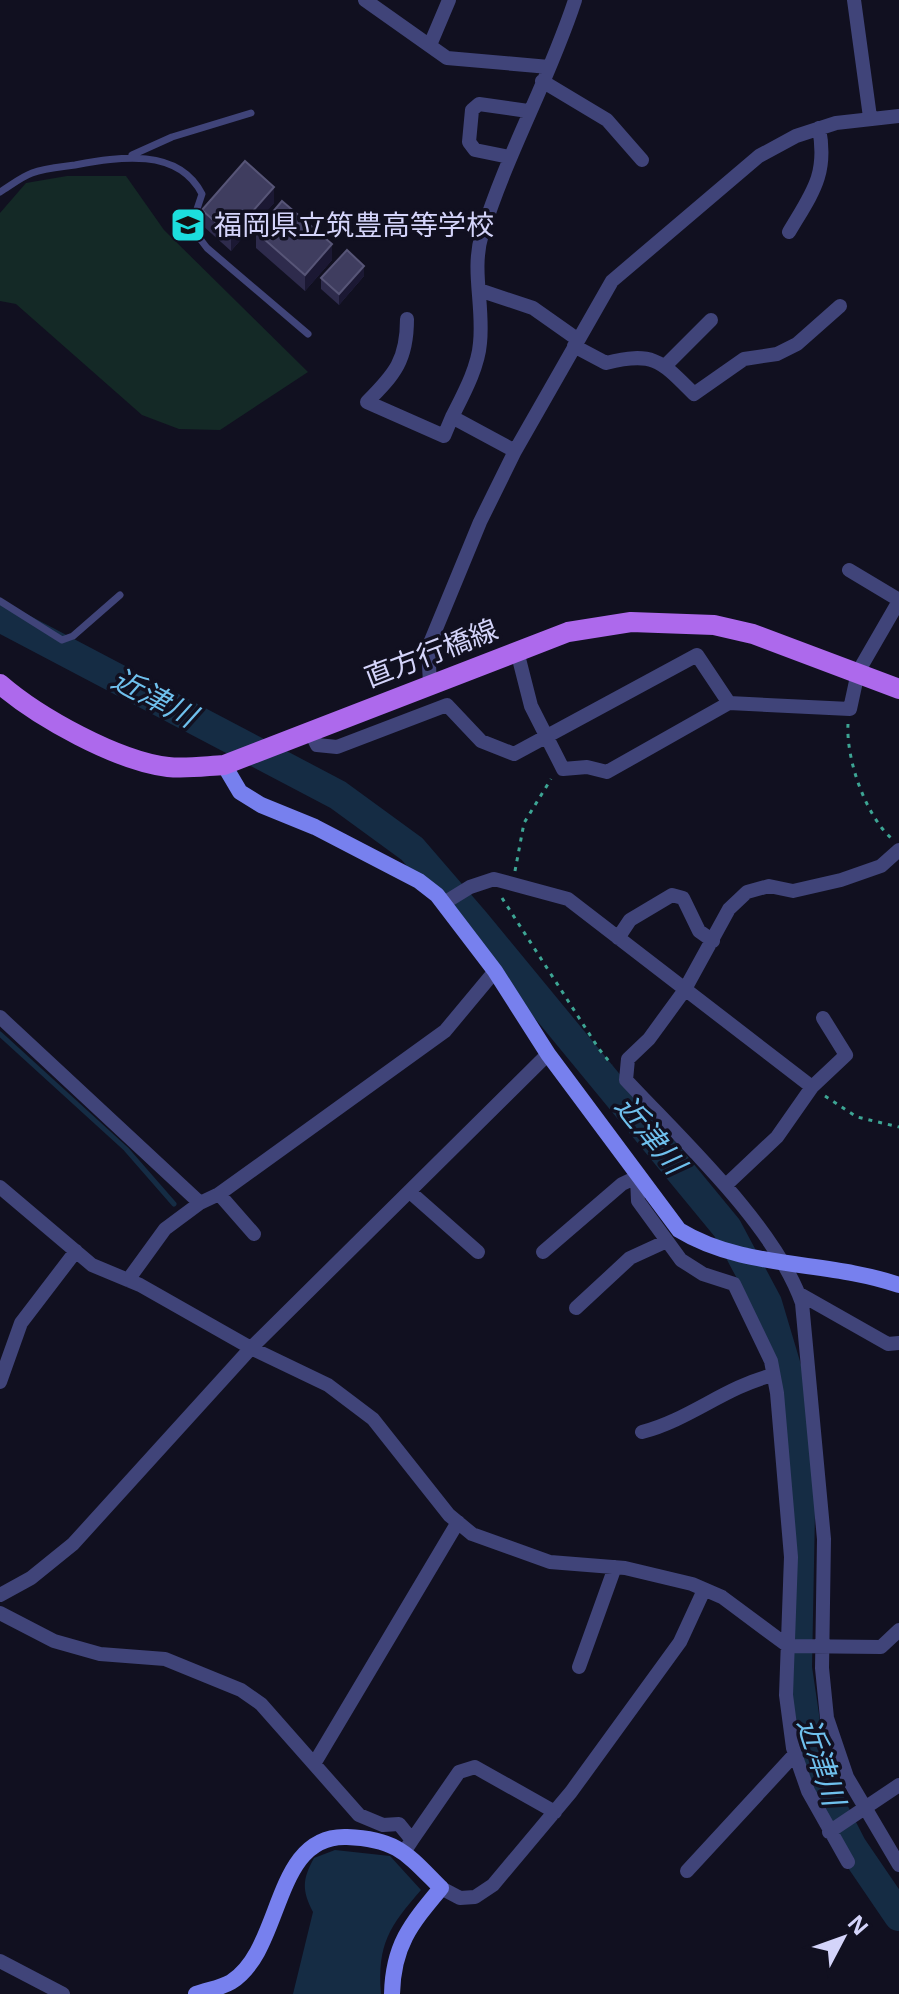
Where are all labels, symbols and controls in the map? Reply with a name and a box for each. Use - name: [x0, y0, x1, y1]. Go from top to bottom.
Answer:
- place label: 福岡県立筑豊高等学校: [214, 205, 494, 243]
- school or university icon: 福岡県立筑豊高等学校: [169, 206, 207, 244]
- street label: 直方行橋線: [358, 609, 503, 695]
- water label: 近津川: [105, 657, 207, 737]
- water label: 近津川: [607, 1086, 697, 1184]
- water label: 近津川: [789, 1712, 857, 1814]
- north arrow: [803, 1898, 883, 1978]
- text: N: [842, 1908, 876, 1941]

